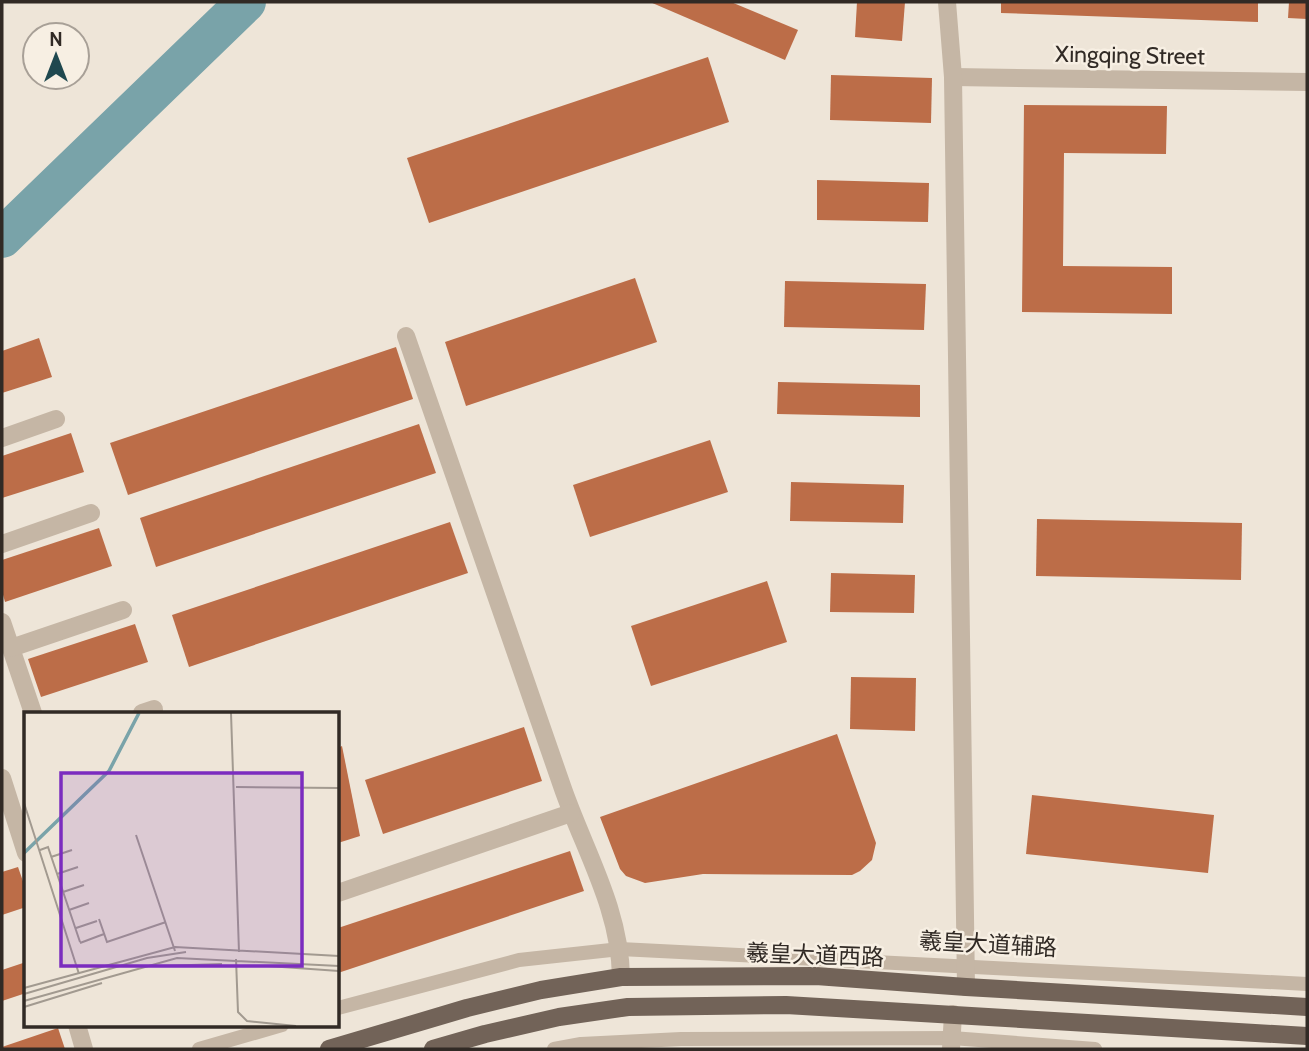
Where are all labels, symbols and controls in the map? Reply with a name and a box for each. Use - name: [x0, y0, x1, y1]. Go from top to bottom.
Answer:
- north arrow: [21, 21, 91, 91]
- text: N: [49, 28, 63, 51]
- street label: Xingqing Street: [1055, 40, 1205, 70]
- inset map: [24, 712, 340, 1026]
- street label: 羲皇大道辅路: [918, 926, 1058, 962]
- street label: 羲皇大道西路: [746, 939, 884, 971]

